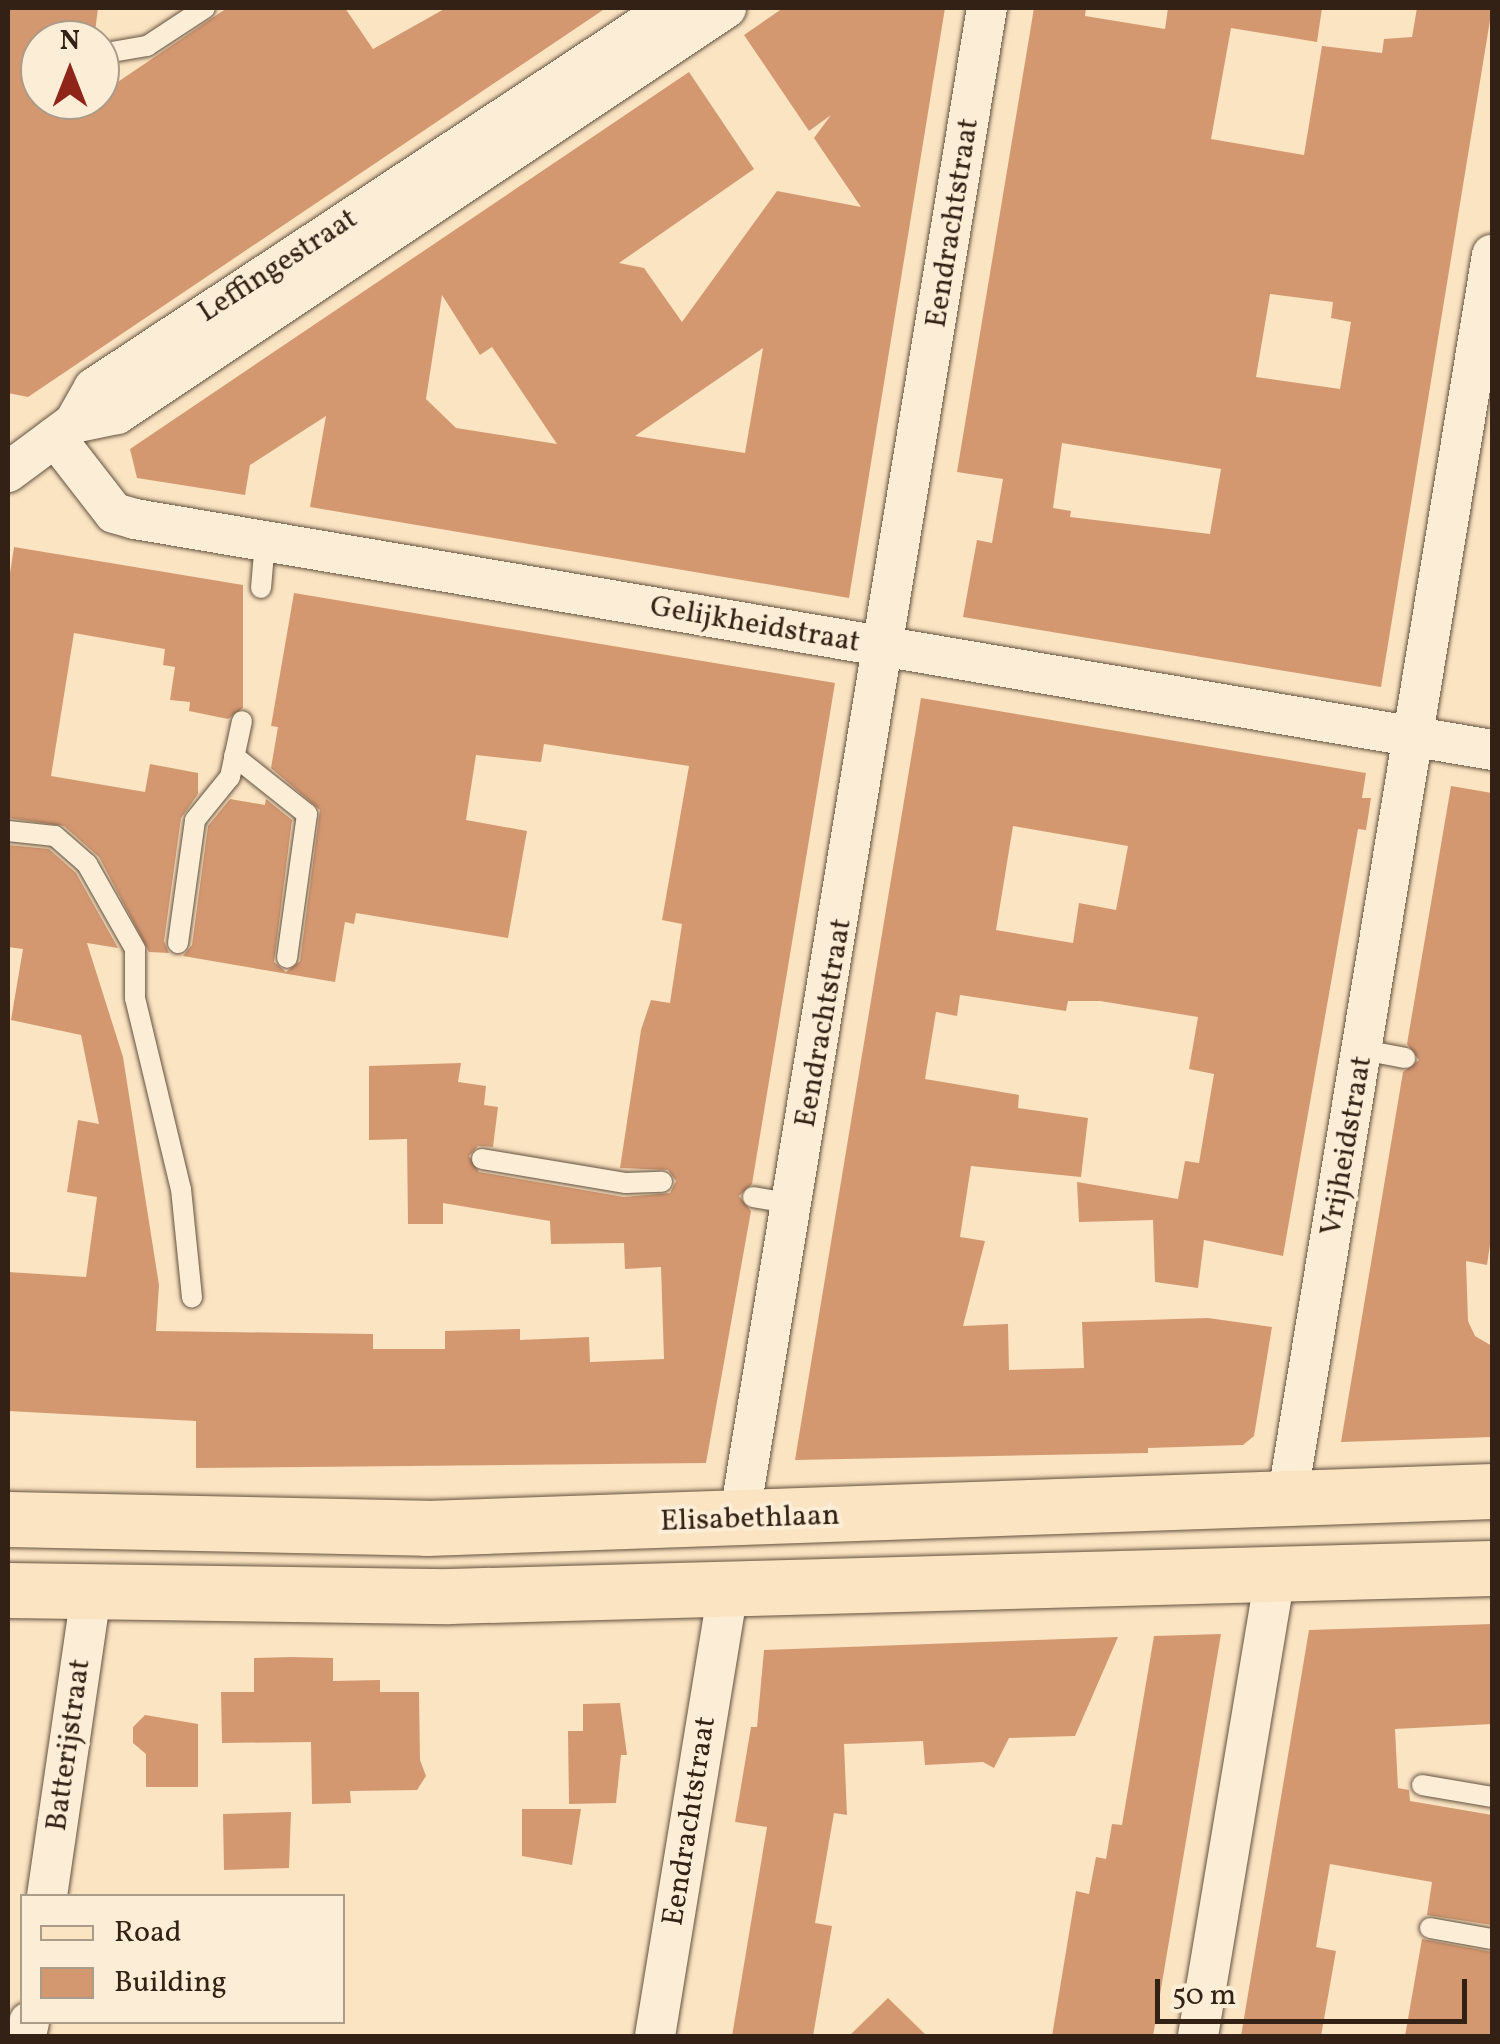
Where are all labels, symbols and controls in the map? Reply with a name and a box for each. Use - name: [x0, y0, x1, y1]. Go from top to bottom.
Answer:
- north arrow: [20, 20, 120, 120]
- text: N: [60, 22, 80, 61]
- street label: Eendrachtstraat: [919, 116, 987, 330]
- street label: Leffingestraat: [192, 201, 364, 331]
- street label: Gelijkheidstraat: [647, 589, 863, 661]
- street label: Eendrachtstraat: [788, 916, 860, 1130]
- street label: Vrijheidstraat: [1313, 1053, 1381, 1239]
- street label: Elisabethlaan: [660, 1498, 840, 1540]
- street label: Batterijstraat: [39, 1657, 99, 1833]
- street label: Eendrachtstraat: [656, 1714, 724, 1928]
- legend: [20, 1894, 345, 2024]
- text: Road: [114, 1912, 182, 1954]
- scale bar: [1160, 1959, 1472, 2021]
- text: Building: [114, 1962, 227, 2004]
- text: 50 m: [1172, 1975, 1236, 2017]

